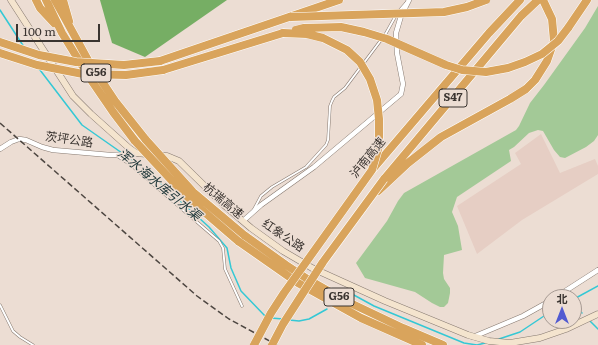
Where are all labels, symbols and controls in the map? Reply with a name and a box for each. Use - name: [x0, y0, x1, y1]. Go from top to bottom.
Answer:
- scale bar: [18, 16, 102, 42]
- text: 100 m: [23, 22, 56, 40]
- road number: G56: [81, 64, 111, 82]
- road number: S47: [439, 89, 467, 107]
- street label: 茨坪公路: [44, 130, 94, 150]
- street label: 泸南高速: [347, 135, 389, 181]
- water label: 浑水海水库引水渠: [114, 146, 204, 224]
- street label: 杭瑞高速: [200, 180, 246, 222]
- street label: 红象公路: [259, 217, 307, 255]
- road number: G56: [324, 288, 354, 306]
- north arrow: [542, 289, 582, 329]
- text: 北: [557, 290, 568, 306]

